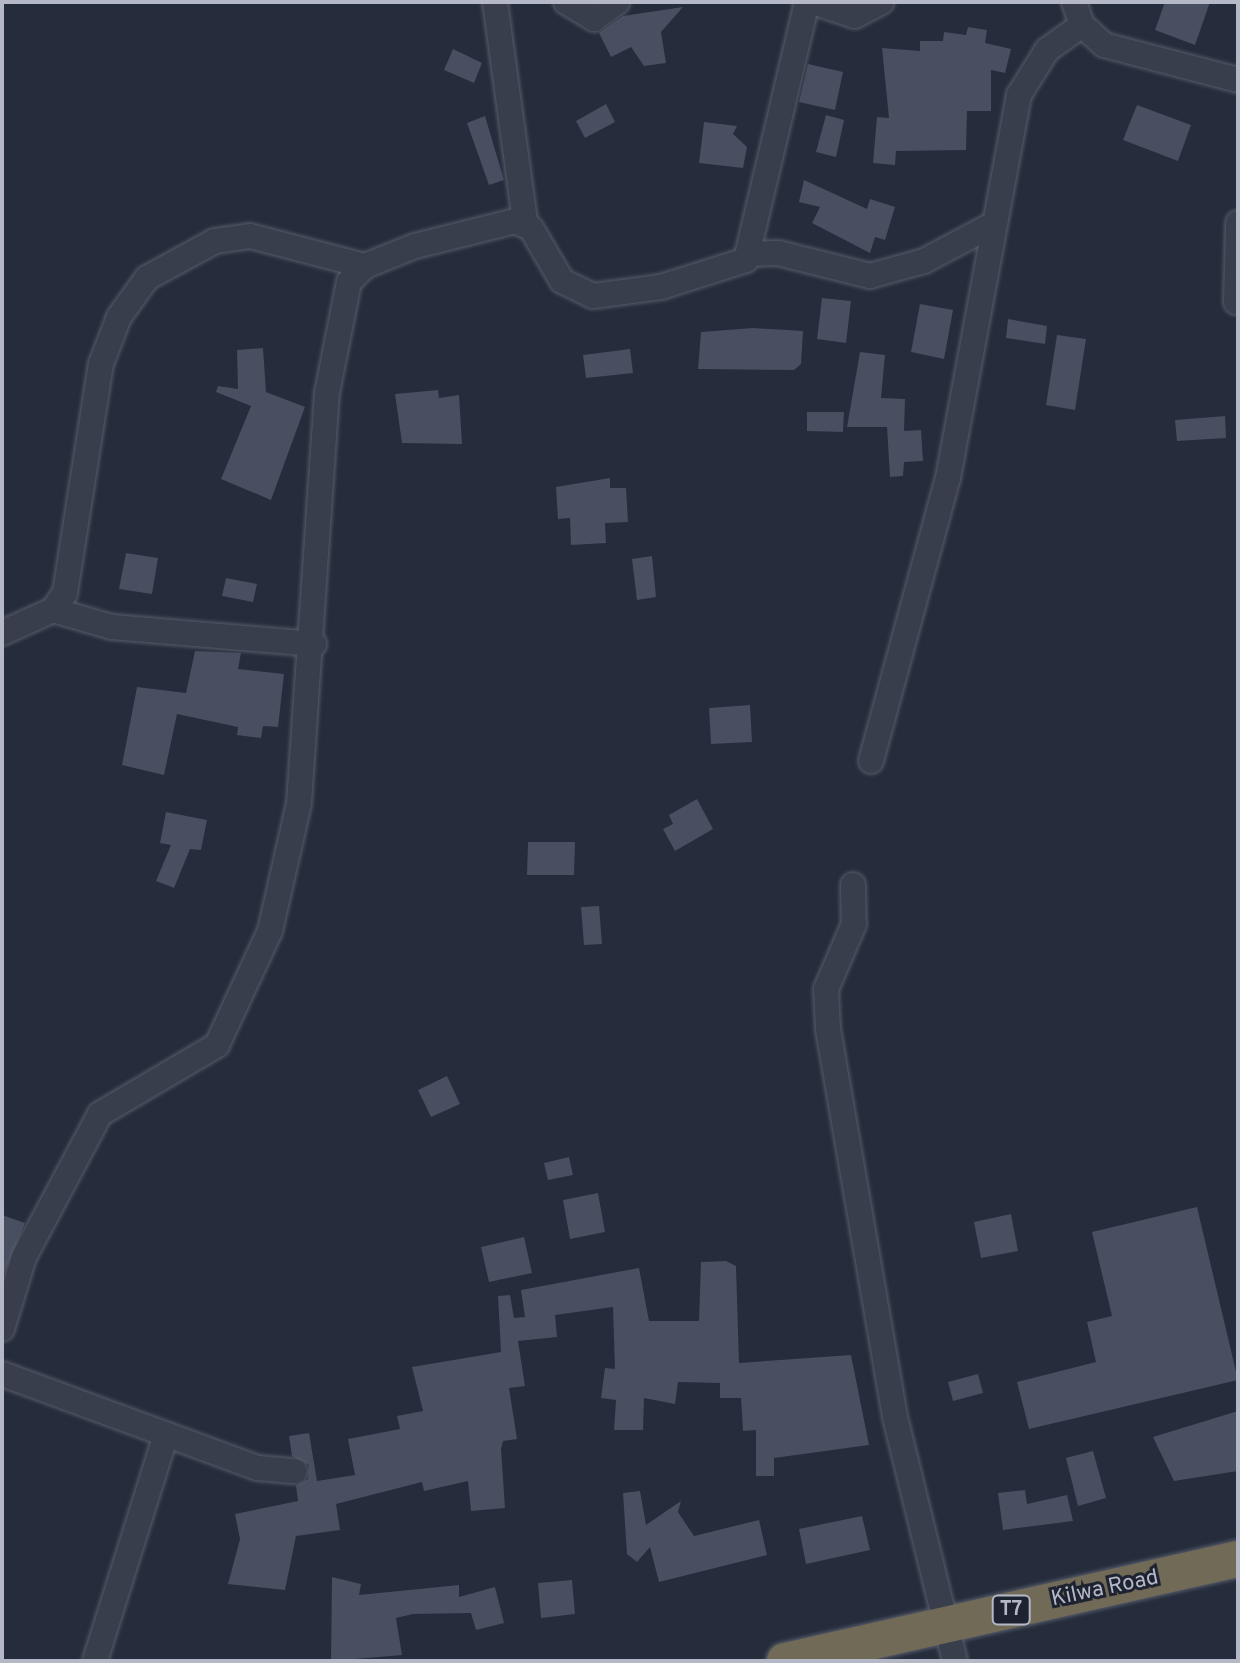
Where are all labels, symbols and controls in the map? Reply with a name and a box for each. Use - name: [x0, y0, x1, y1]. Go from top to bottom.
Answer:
- street label: Kilwa Road: [1049, 1565, 1161, 1613]
- road number: T7: [991, 1594, 1031, 1626]

